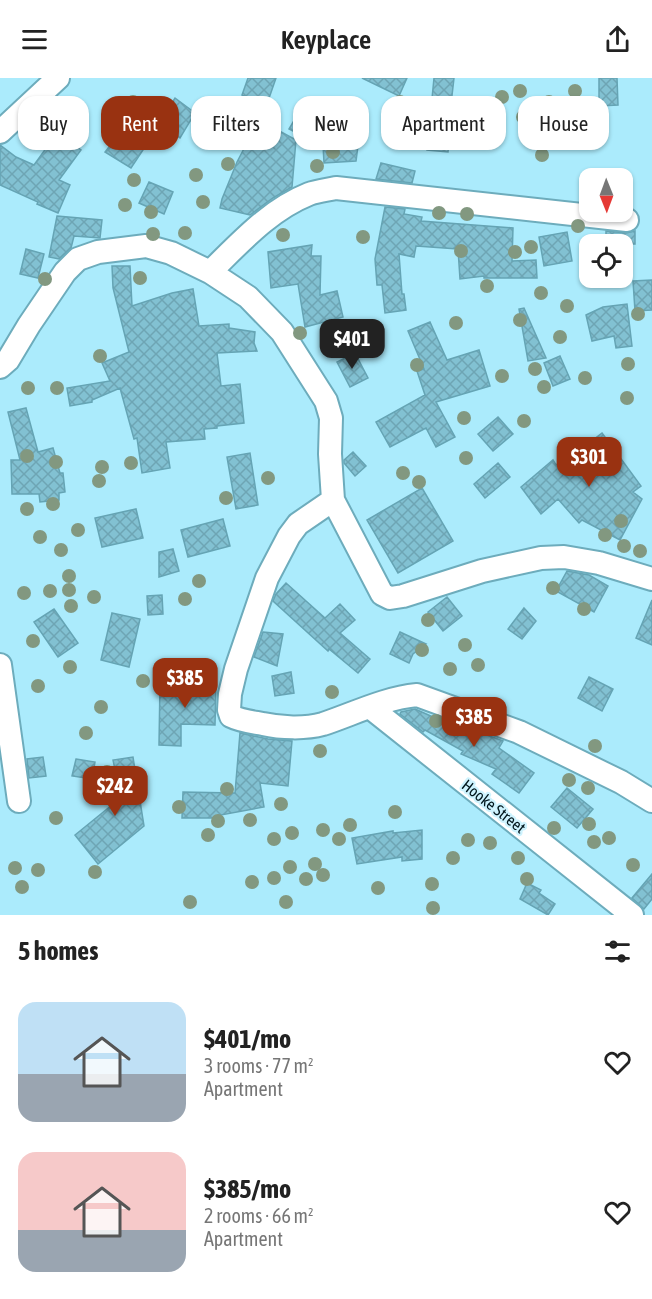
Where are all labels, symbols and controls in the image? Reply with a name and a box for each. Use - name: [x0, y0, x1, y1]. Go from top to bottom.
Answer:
- icon: menu: [18, 23, 51, 56]
- icon: share: [601, 23, 634, 56]
- text: Keyplace: [281, 24, 371, 55]
- chip: Buy: [18, 96, 89, 150]
- chip: Rent: [101, 96, 179, 150]
- chip: Filters: [191, 96, 281, 150]
- chip: New: [293, 96, 369, 150]
- chip: Apartment: [381, 96, 506, 150]
- chip: House: [518, 96, 609, 150]
- north arrow: [579, 168, 633, 222]
- map controls: [579, 168, 633, 288]
- button: locate: [579, 234, 633, 288]
- pin: $401: [316, 319, 388, 370]
- text: $401: [334, 327, 370, 350]
- pin: $301: [553, 437, 625, 488]
- text: $301: [571, 445, 607, 468]
- pin: $385: [149, 658, 221, 709]
- text: $385: [167, 666, 203, 689]
- pin: $385: [438, 697, 510, 748]
- text: $385: [456, 705, 492, 728]
- pin: $242: [79, 766, 151, 817]
- text: $242: [97, 774, 133, 797]
- street label: Hooke Street: [459, 776, 530, 837]
- icon: filters: [601, 935, 634, 968]
- text: 5 homes: [18, 936, 98, 966]
- text: $401/mo: [204, 1024, 291, 1054]
- icon: home: [66, 1026, 138, 1098]
- icon: heart: [601, 1046, 634, 1079]
- text: 3 rooms · 77 m²: [204, 1054, 314, 1077]
- text: Apartment: [204, 1077, 283, 1100]
- text: $385/mo: [204, 1174, 291, 1204]
- icon: home: [66, 1176, 138, 1248]
- icon: heart: [601, 1196, 634, 1229]
- text: 2 rooms · 66 m²: [204, 1204, 314, 1227]
- text: Apartment: [204, 1227, 283, 1250]

